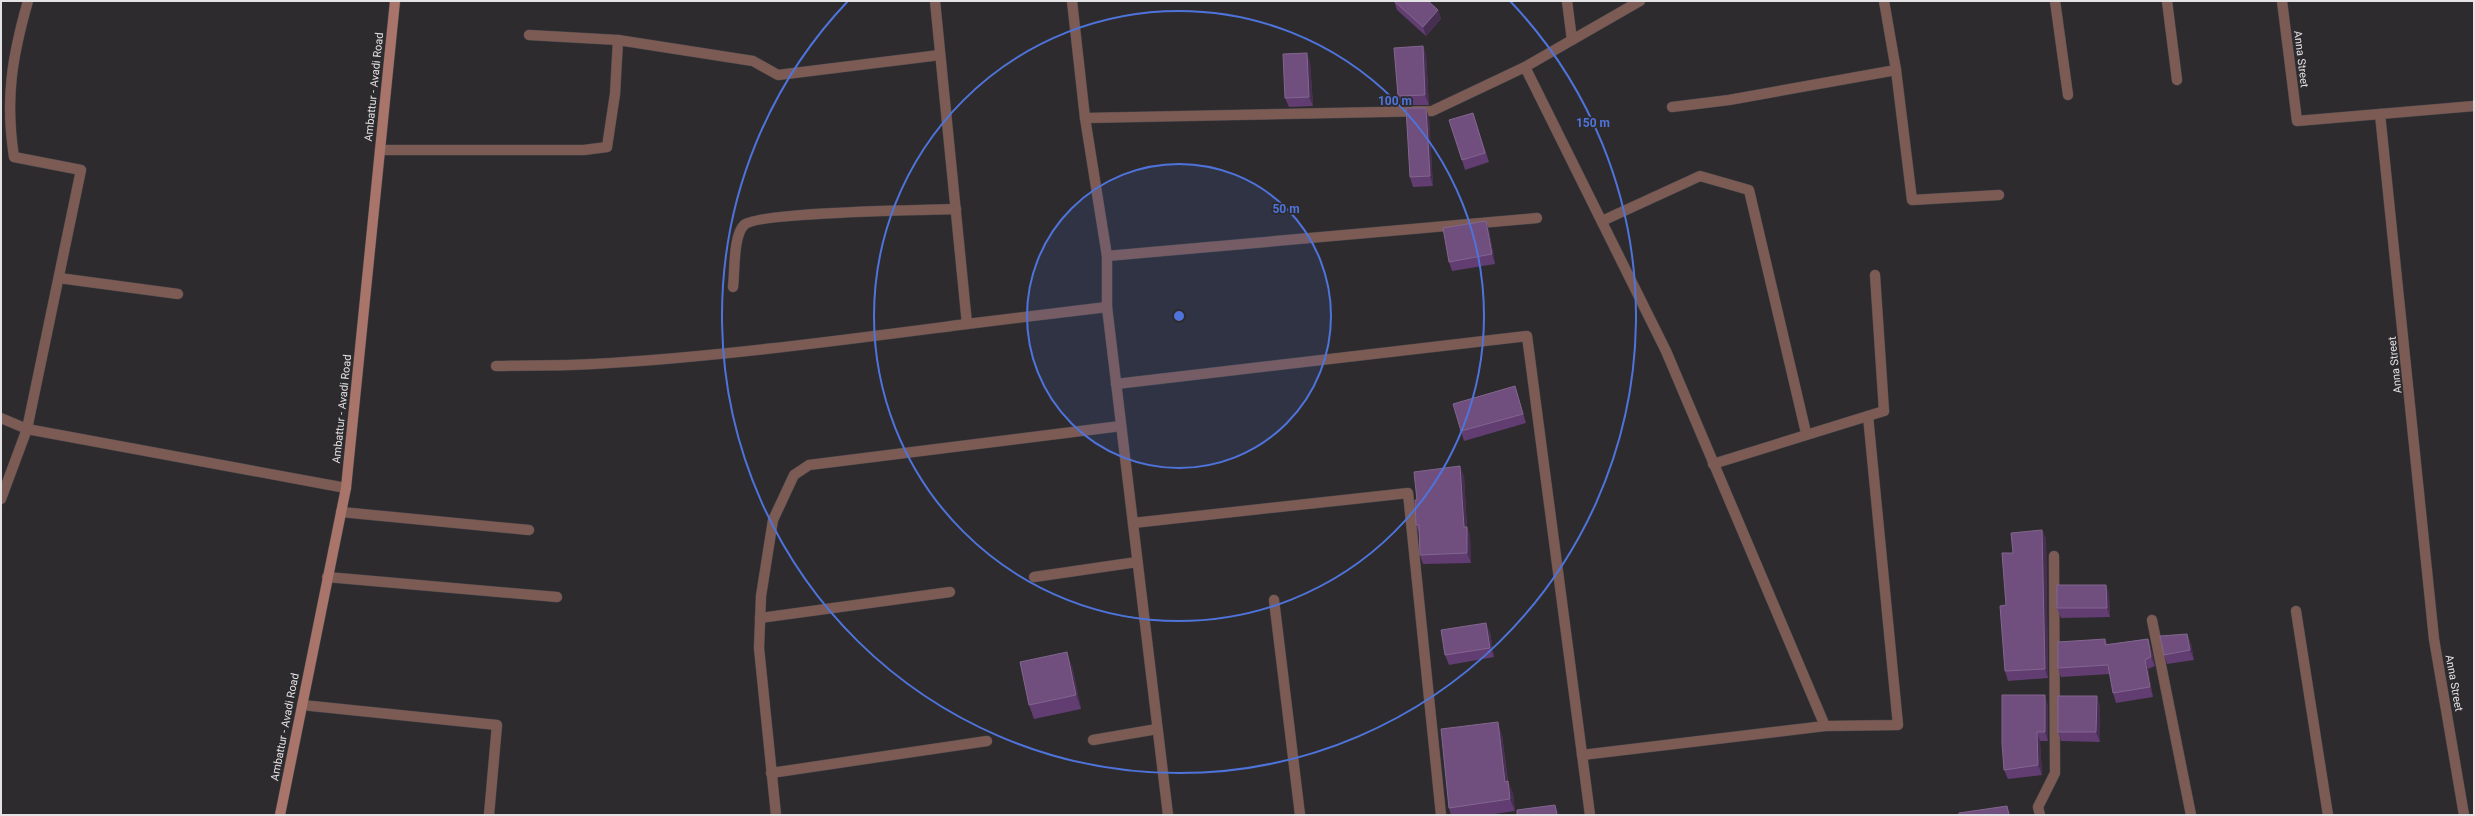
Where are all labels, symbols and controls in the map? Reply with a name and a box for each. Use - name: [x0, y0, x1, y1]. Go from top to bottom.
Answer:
- street label: Anna Street: [2291, 30, 2311, 89]
- street label: Ambattur - Avadi Road: [362, 32, 386, 142]
- text: 100 m: [1378, 94, 1412, 108]
- text: 150 m: [1576, 116, 1610, 130]
- text: 50 m: [1272, 202, 1300, 216]
- centre of rings: [1172, 309, 1186, 323]
- street label: Anna Street: [2386, 336, 2404, 394]
- street label: Ambattur - Avadi Road: [330, 354, 354, 464]
- street label: Anna Street: [2443, 654, 2465, 713]
- street label: Ambattur - Avadi Road: [268, 672, 302, 782]

